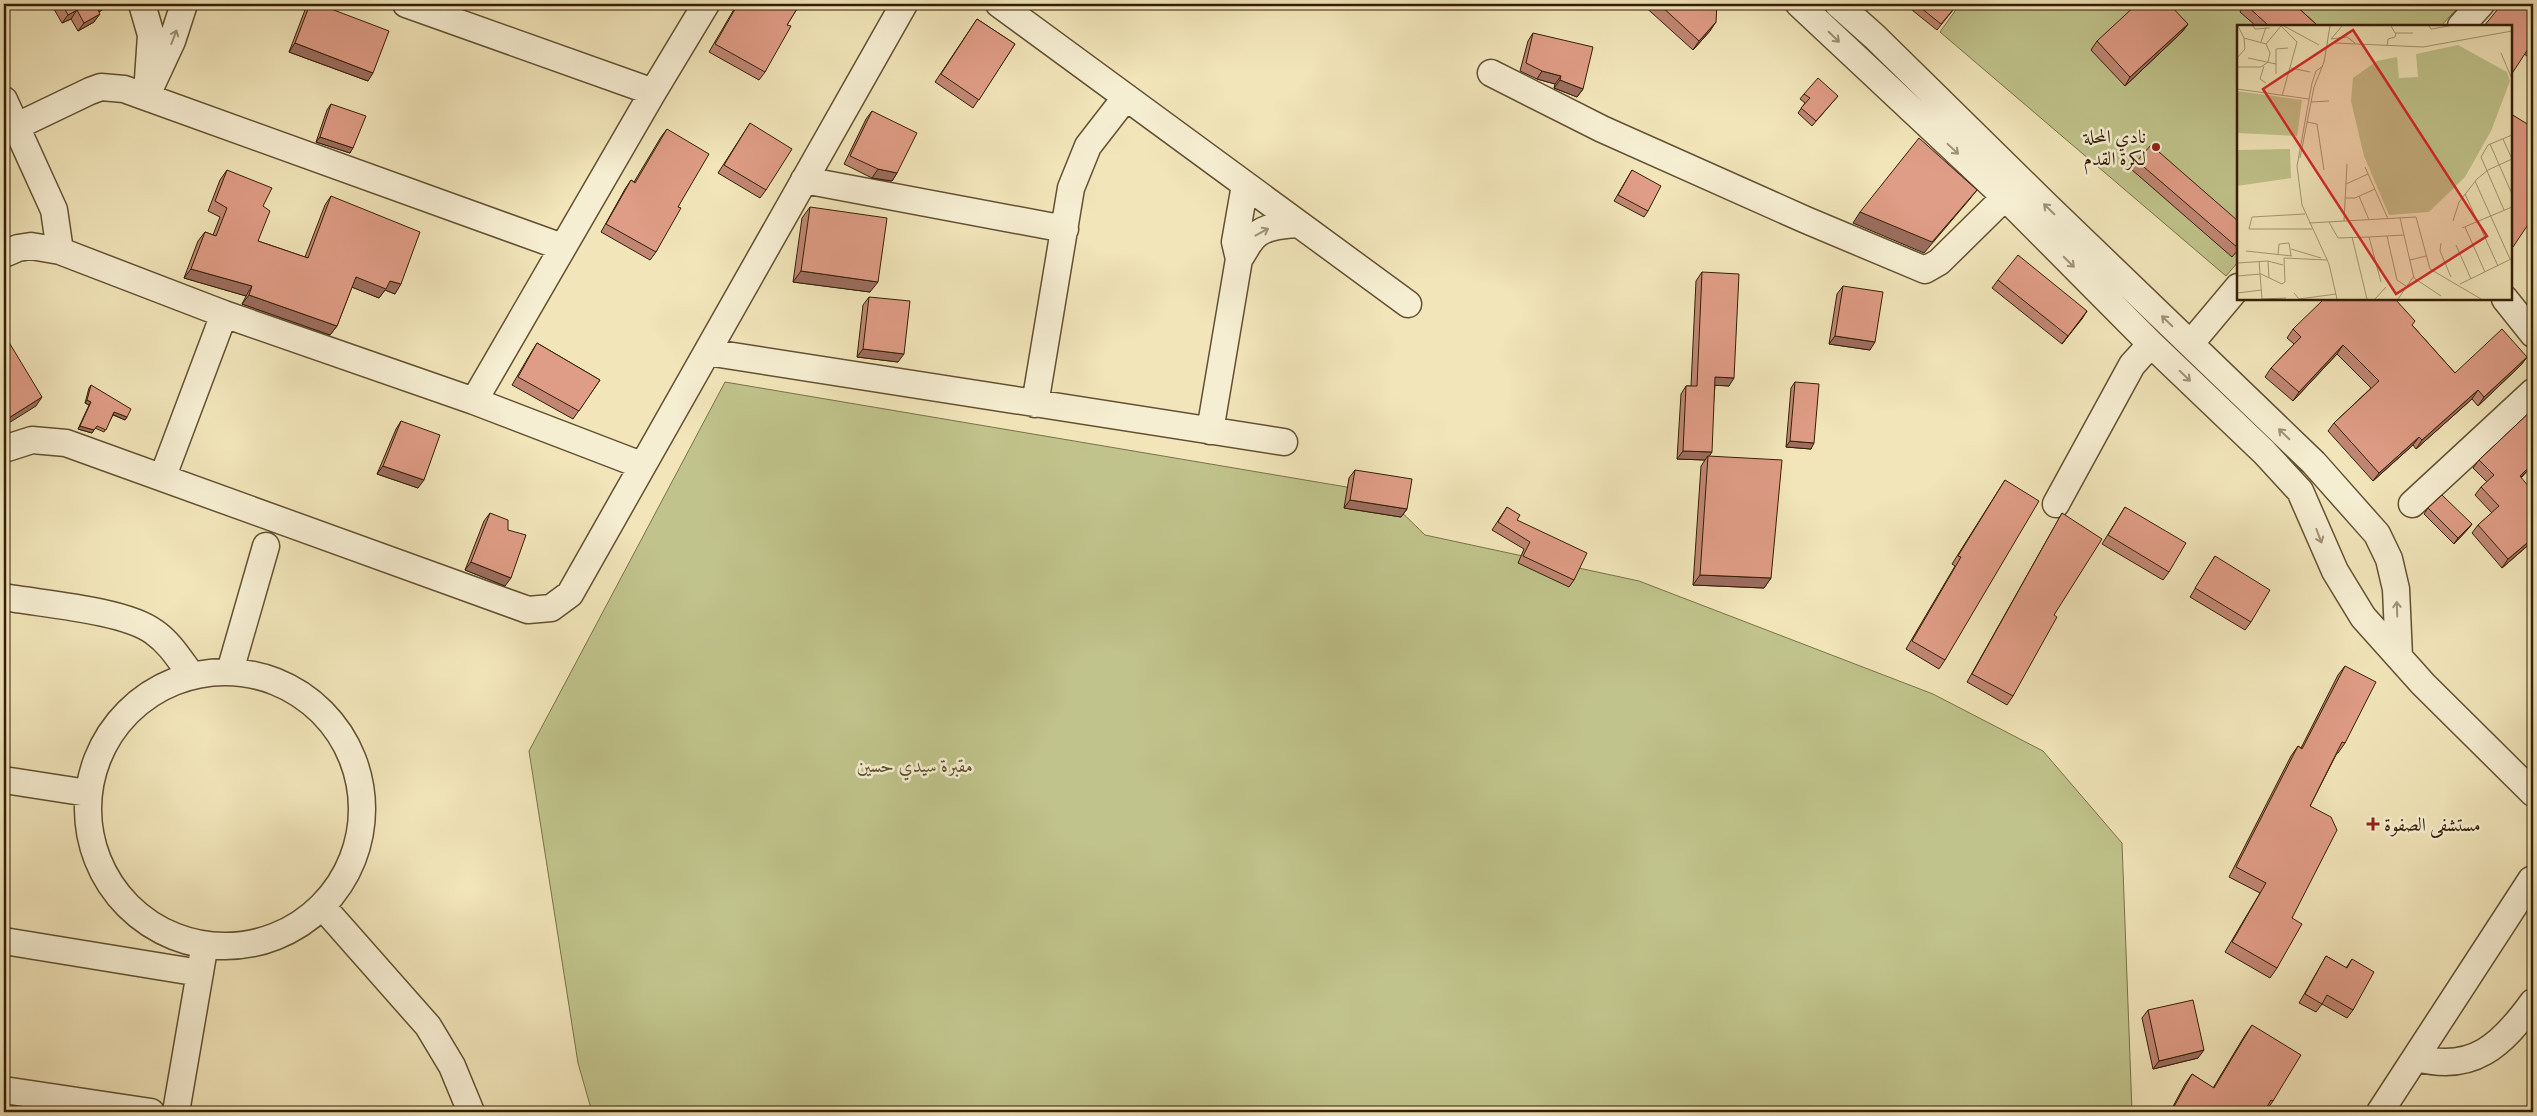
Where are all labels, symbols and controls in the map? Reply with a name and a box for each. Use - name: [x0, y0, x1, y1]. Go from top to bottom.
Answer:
- inset map: [2237, 25, 2512, 300]
- one-way arrow: [169, 30, 179, 45]
- one-way arrow: [1828, 31, 1841, 43]
- place label: نادي المحلة لكرة القدم: [2083, 125, 2146, 175]
- marker: نادي المحلة لكرة القدم: [2150, 141, 2162, 153]
- one-way arrow: [1946, 143, 1959, 155]
- one-way arrow: [2043, 203, 2056, 215]
- one-way arrow: [1254, 227, 1269, 236]
- one-way arrow: [2063, 256, 2076, 268]
- one-way arrow: [2161, 315, 2174, 327]
- one-way arrow: [2179, 370, 2191, 382]
- one-way arrow: [2277, 428, 2290, 440]
- one-way arrow: [2315, 528, 2325, 543]
- one-way arrow: [2392, 601, 2402, 617]
- park label: مقبرة سيدي حسين: [857, 754, 973, 781]
- place label: مستشفى الصفوة: [2384, 813, 2481, 840]
- marker: مستشفى الصفوة: [2366, 817, 2380, 831]

